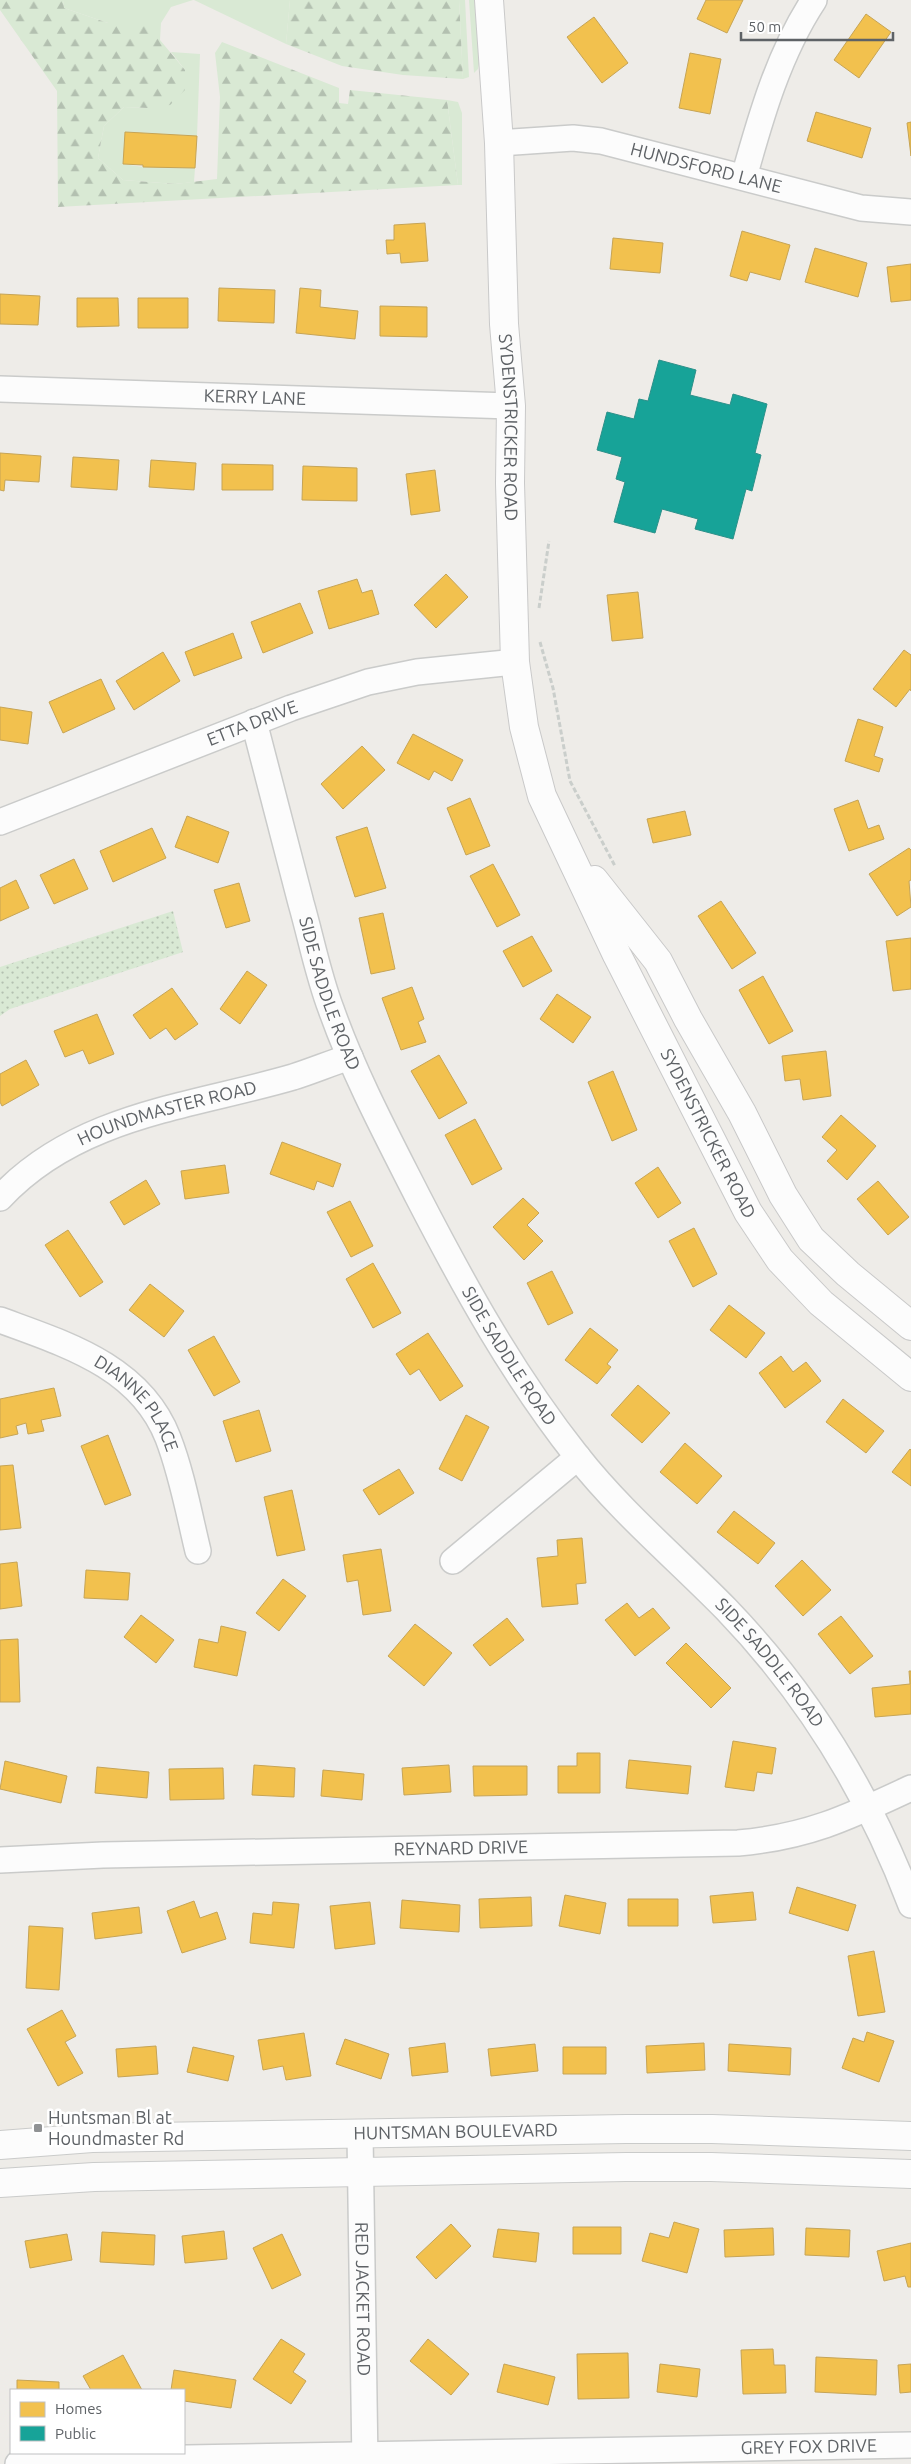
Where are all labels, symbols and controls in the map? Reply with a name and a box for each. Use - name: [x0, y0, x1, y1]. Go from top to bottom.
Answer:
- scale bar: [741, 10, 894, 42]
- text: 50 m: [748, 18, 781, 35]
- street label: HUNDSFORD LANE: [629, 138, 784, 196]
- street label: SYDENSTRICKER ROAD: [496, 333, 522, 521]
- street label: KERRY LANE: [203, 385, 306, 408]
- street label: ETTA DRIVE: [204, 696, 300, 749]
- street label: SIDE SADDLE ROAD: [296, 914, 365, 1073]
- street label: SYDENSTRICKER ROAD: [657, 1045, 760, 1221]
- street label: HOUNDMASTER ROAD: [74, 1076, 259, 1149]
- street label: SIDE SADDLE ROAD: [459, 1283, 561, 1429]
- street label: DIANNE PLACE: [91, 1350, 183, 1454]
- street label: SIDE SADDLE ROAD: [712, 1594, 829, 1730]
- street label: REYNARD DRIVE: [393, 1836, 528, 1859]
- place label: Huntsman Bl at Houndmaster Rd: [48, 2107, 184, 2148]
- street label: HUNTSMAN BOULEVARD: [353, 2119, 558, 2143]
- marker: Huntsman Bl at Houndmaster Rd: [32, 2122, 44, 2134]
- street label: RED JACKET ROAD: [352, 2222, 375, 2376]
- legend: [10, 2389, 185, 2454]
- text: Homes: [55, 2400, 102, 2417]
- text: Public: [55, 2425, 96, 2442]
- street label: GREY FOX DRIVE: [740, 2435, 877, 2457]

